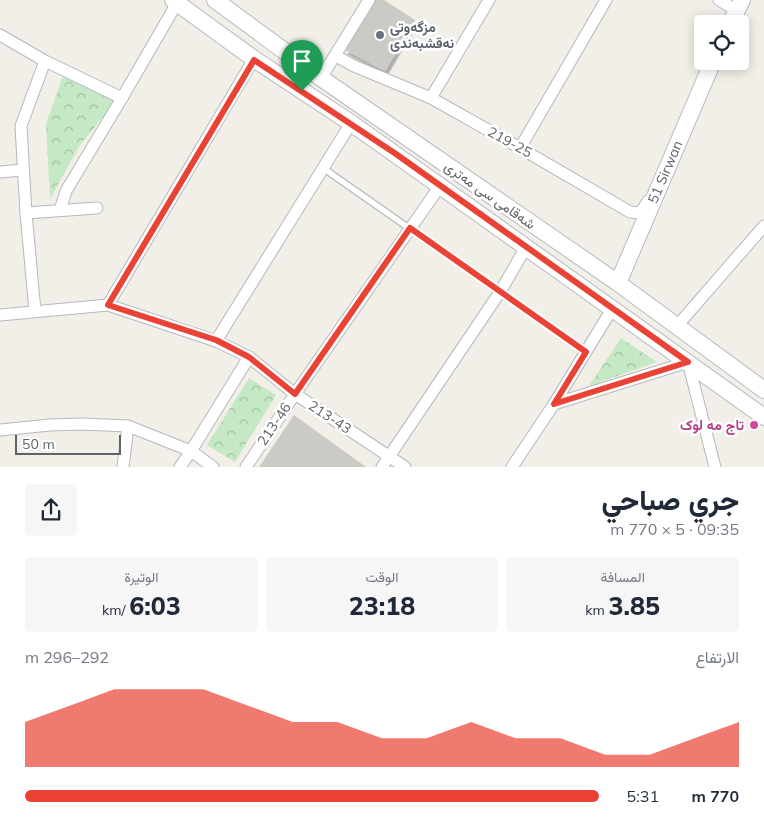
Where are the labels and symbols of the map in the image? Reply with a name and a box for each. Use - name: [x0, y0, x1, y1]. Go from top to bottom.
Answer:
- place label: مزگەوتی نەقشبەندی: [390, 18, 454, 52]
- marker: مزگەوتی نەقشبەندی: [374, 29, 386, 41]
- pin: [281, 40, 323, 91]
- street label: 219-25: [485, 122, 535, 162]
- street label: 51 Sirwan: [644, 138, 686, 206]
- street label: شەقامی سی مەتری: [441, 157, 539, 233]
- street label: 213-43: [305, 396, 355, 438]
- street label: 213-46: [253, 399, 295, 449]
- place label: تاج مه لوک: [680, 416, 744, 435]
- marker: تاج مه لوک: [748, 419, 760, 431]
- scale bar: [15, 432, 121, 455]

